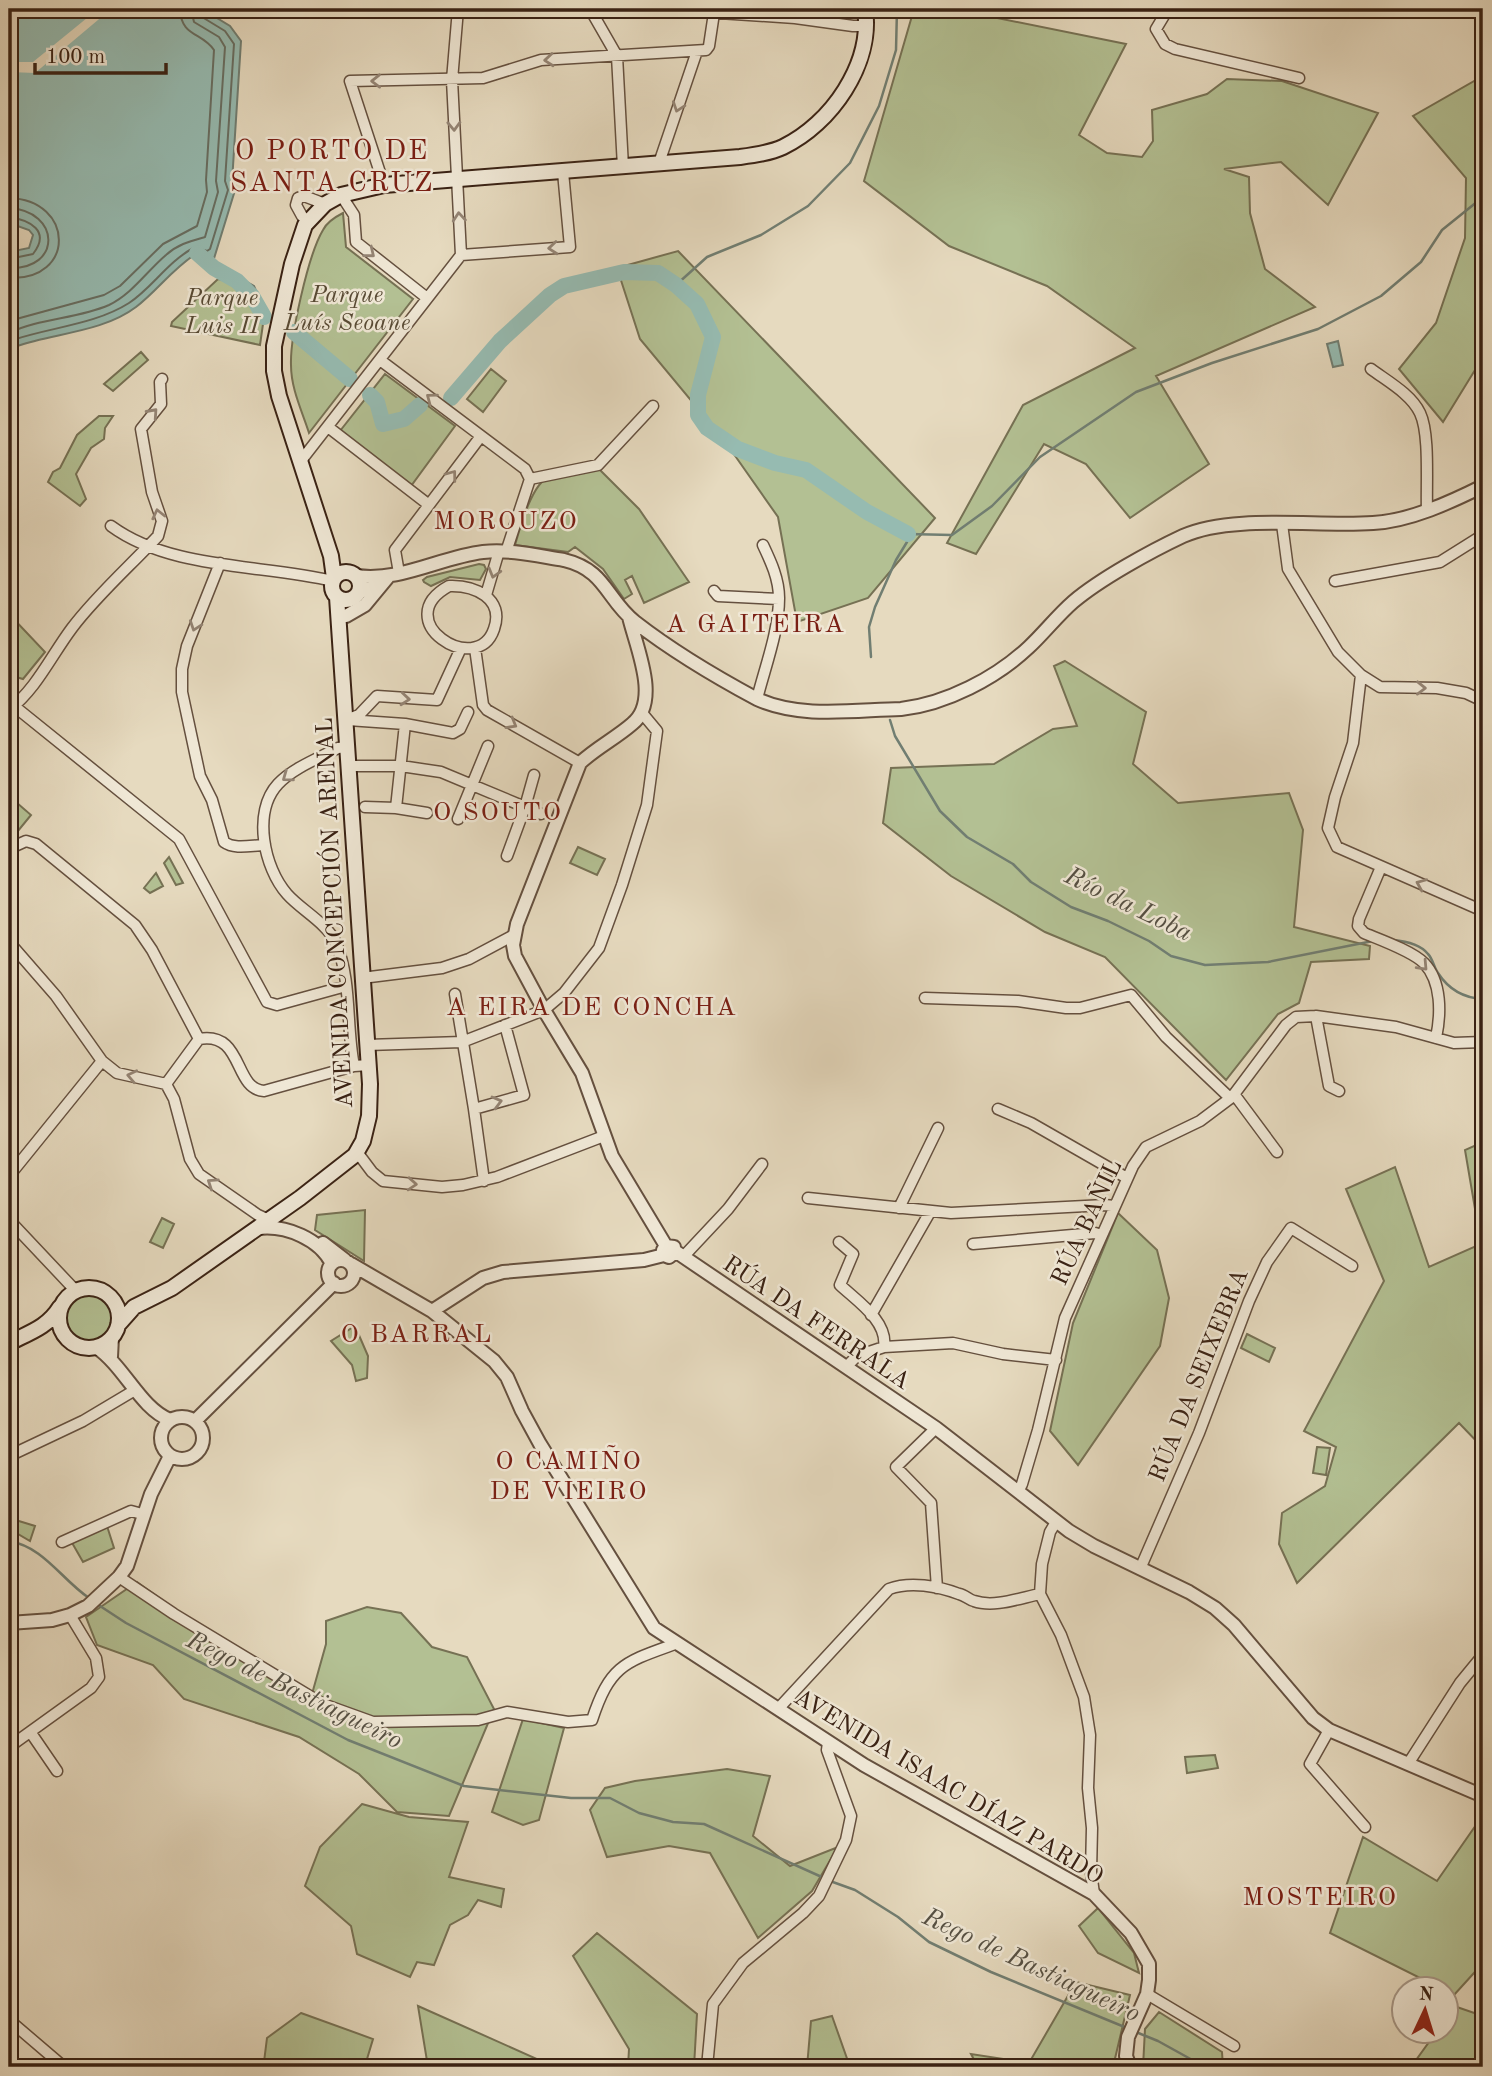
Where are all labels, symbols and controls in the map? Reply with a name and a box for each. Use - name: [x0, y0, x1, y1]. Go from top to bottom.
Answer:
- scale bar: [35, 32, 166, 76]
- text: 100 m: [46, 47, 105, 68]
- one-way arrow: [543, 52, 554, 67]
- one-way arrow: [371, 73, 381, 89]
- one-way arrow: [672, 101, 686, 113]
- one-way arrow: [446, 120, 461, 131]
- district label: O PORTO DE SANTA CRUZ: [230, 138, 434, 198]
- one-way arrow: [452, 212, 467, 223]
- one-way arrow: [547, 240, 558, 255]
- one-way arrow: [361, 245, 374, 257]
- park label: Parque Luís Seoane: [282, 284, 411, 336]
- park label: Parque Luis II: [184, 287, 261, 339]
- one-way arrow: [426, 394, 438, 407]
- one-way arrow: [145, 409, 157, 422]
- one-way arrow: [443, 471, 456, 483]
- one-way arrow: [152, 508, 167, 520]
- district label: MOROUZO: [433, 509, 579, 535]
- one-way arrow: [487, 567, 502, 579]
- district label: A GAITEIRA: [666, 612, 846, 638]
- one-way arrow: [189, 619, 203, 631]
- one-way arrow: [1416, 680, 1427, 695]
- one-way arrow: [400, 691, 411, 706]
- one-way arrow: [504, 716, 517, 729]
- street label: AVENIDA CONCEPCIÓN ARENAL: [309, 717, 358, 1109]
- one-way arrow: [283, 769, 295, 782]
- district label: O SOUTO: [433, 800, 563, 826]
- water label: Río da Loba: [1060, 862, 1196, 947]
- one-way arrow: [1415, 878, 1428, 892]
- one-way arrow: [1415, 958, 1428, 971]
- district label: A EIRA DE CONCHA: [446, 995, 738, 1021]
- one-way arrow: [126, 1070, 138, 1085]
- one-way arrow: [491, 1096, 503, 1111]
- street label: RÚA BAÑIL: [1044, 1154, 1127, 1289]
- one-way arrow: [407, 1177, 418, 1192]
- one-way arrow: [207, 1179, 220, 1191]
- street label: RÚA DA FERRALA: [718, 1248, 917, 1395]
- street label: RÚA DA SEIXEBRA: [1141, 1264, 1254, 1486]
- district label: O BARRAL: [341, 1322, 493, 1348]
- district label: O CAMIÑO DE VIEIRO: [490, 1444, 648, 1505]
- water label: Rego de Bastiagueiro: [181, 1627, 406, 1754]
- street label: AVENIDA ISAAC DÍAZ PARDO: [789, 1682, 1109, 1890]
- district label: MOSTEIRO: [1242, 1885, 1398, 1911]
- water label: Rego de Bastiagueiro: [918, 1904, 1144, 2028]
- north arrow: [1390, 1974, 1460, 2044]
- text: N: [1418, 1986, 1434, 2006]

